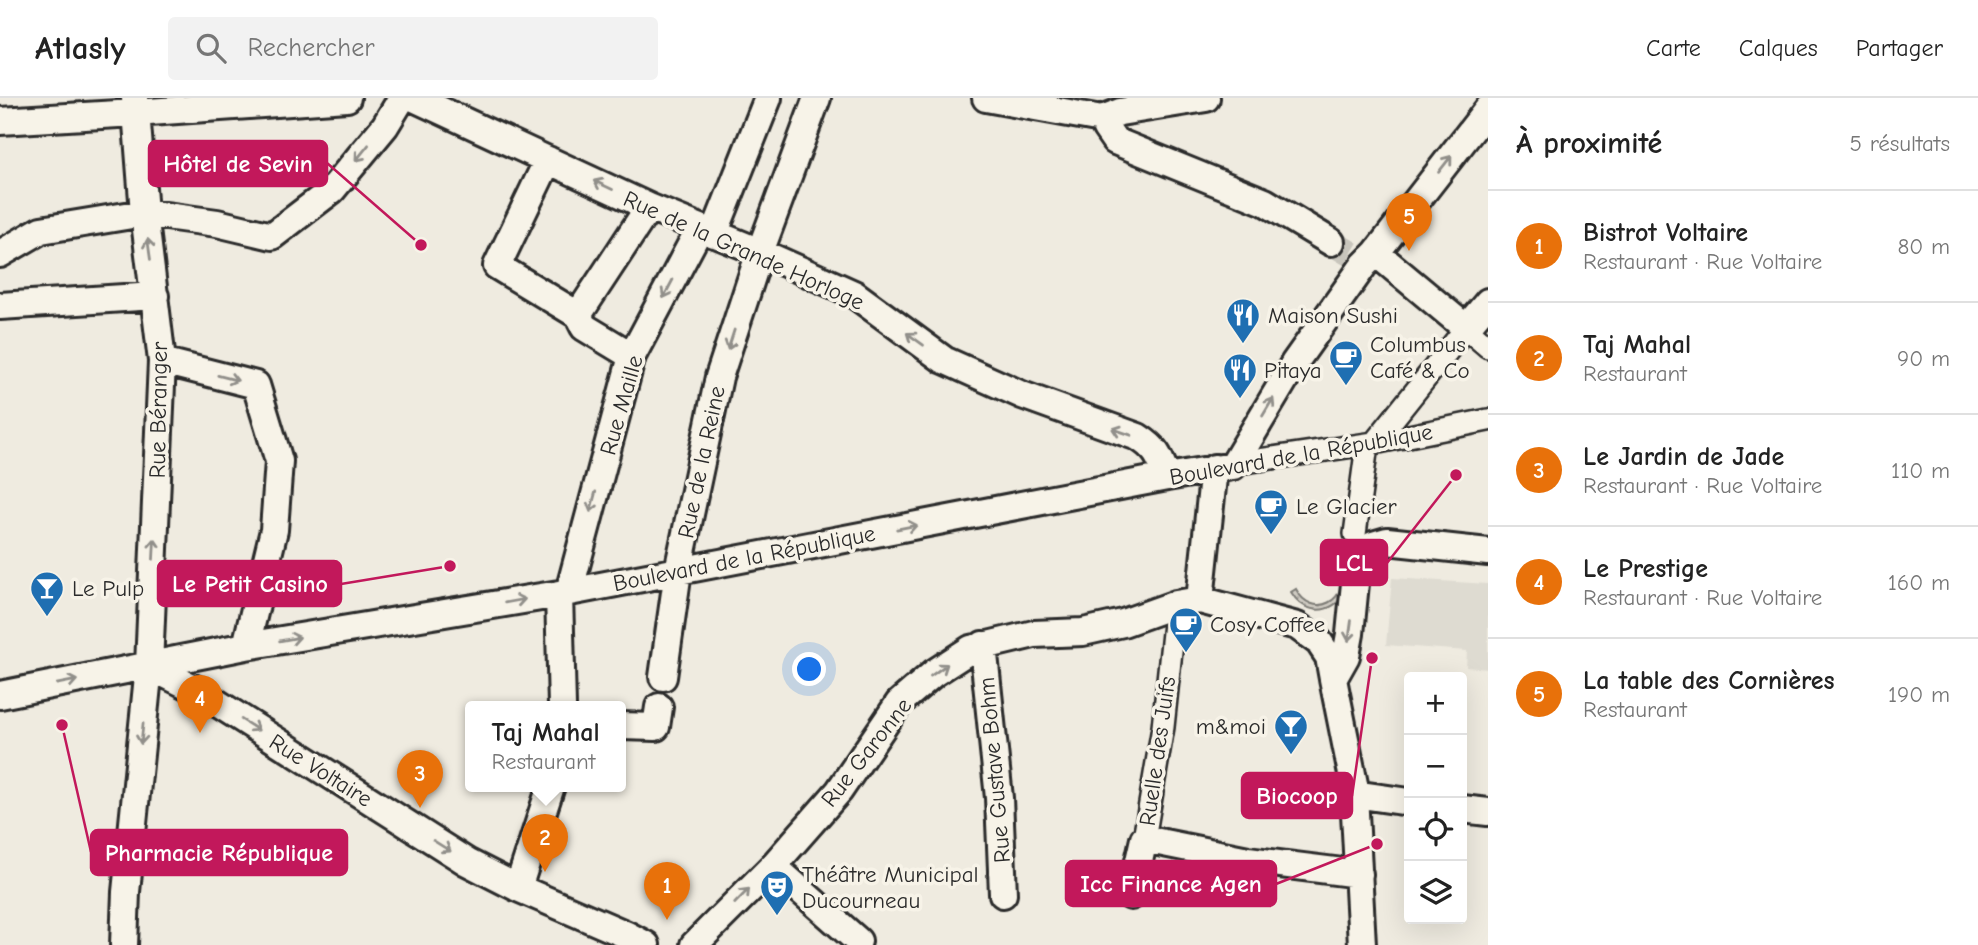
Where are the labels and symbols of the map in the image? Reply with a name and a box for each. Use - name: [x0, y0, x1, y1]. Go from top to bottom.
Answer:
- callout: Hôtel de Sevin: [149, 141, 327, 186]
- one-way arrow: [354, 144, 370, 162]
- text: Hôtel de Sevin: [163, 150, 313, 178]
- one-way arrow: [1437, 156, 1452, 174]
- one-way arrow: [592, 178, 614, 191]
- street label: Rue de la Grande Horloge: [619, 185, 868, 316]
- pin: 5: [1386, 193, 1432, 251]
- one-way arrow: [142, 238, 155, 260]
- one-way arrow: [661, 278, 675, 298]
- restaurant icon: Maison Sushi: [1224, 296, 1262, 345]
- place label: Maison Sushi: [1268, 302, 1398, 329]
- one-way arrow: [724, 329, 736, 351]
- place label: Columbus Café & Co: [1370, 331, 1470, 384]
- one-way arrow: [906, 332, 925, 346]
- cafe icon: Columbus Café & Co: [1327, 338, 1365, 387]
- street label: Rue Béranger: [144, 341, 173, 479]
- restaurant icon: Pitaya: [1221, 351, 1259, 400]
- street label: Rue Maille: [594, 352, 649, 458]
- place label: Pitaya: [1264, 357, 1322, 384]
- one-way arrow: [216, 372, 239, 385]
- street label: Rue de la Reine: [672, 383, 731, 541]
- one-way arrow: [1261, 398, 1275, 418]
- street label: Boulevard de la République: [1167, 418, 1435, 491]
- one-way arrow: [1111, 425, 1133, 437]
- cafe icon: Le Glacier: [1252, 487, 1290, 536]
- one-way arrow: [586, 490, 599, 513]
- place label: Le Glacier: [1296, 493, 1398, 520]
- street label: Boulevard de la République: [611, 520, 878, 597]
- one-way arrow: [895, 520, 918, 533]
- one-way arrow: [147, 537, 160, 560]
- callout: LCL: [1321, 540, 1387, 585]
- text: LCL: [1335, 549, 1373, 577]
- callout: Le Petit Casino: [158, 561, 341, 606]
- bar icon: Le Pulp: [28, 569, 66, 618]
- text: Le Petit Casino: [172, 570, 328, 598]
- place label: Le Pulp: [72, 575, 144, 602]
- one-way arrow: [503, 594, 526, 607]
- cafe icon: Cosy Coffee: [1167, 605, 1205, 654]
- place label: Cosy Coffee: [1210, 611, 1325, 638]
- one-way arrow: [1344, 619, 1357, 642]
- one-way arrow: [279, 632, 301, 645]
- your location: [792, 652, 826, 686]
- one-way arrow: [929, 663, 948, 678]
- one-way arrow: [55, 674, 78, 688]
- pin: 4: [177, 675, 223, 733]
- street label: Ruelle des Juifs: [1134, 675, 1181, 828]
- street label: Rue Gustave Bohm: [973, 676, 1016, 864]
- street label: Rue Garonne: [815, 692, 917, 812]
- bar icon: m&moi: [1272, 707, 1310, 756]
- place label: m&moi: [1196, 713, 1266, 740]
- one-way arrow: [240, 717, 259, 732]
- one-way arrow: [135, 722, 148, 744]
- street label: Rue Voltaire: [264, 728, 377, 813]
- pin: 3: [397, 750, 443, 808]
- callout: Biocoop: [1242, 773, 1352, 818]
- text: Biocoop: [1256, 782, 1338, 810]
- pin: 2: [522, 814, 568, 872]
- callout: Pharmacie République: [91, 830, 347, 875]
- text: Pharmacie République: [105, 839, 333, 867]
- one-way arrow: [432, 839, 452, 853]
- place label: Théâtre Municipal Ducourneau: [802, 861, 979, 914]
- callout: Icc Finance Agen: [1066, 861, 1276, 906]
- pin: 1: [644, 862, 690, 920]
- theatre icon: Théâtre Municipal Ducourneau: [758, 868, 796, 917]
- text: Icc Finance Agen: [1080, 870, 1262, 898]
- one-way arrow: [734, 888, 751, 905]

